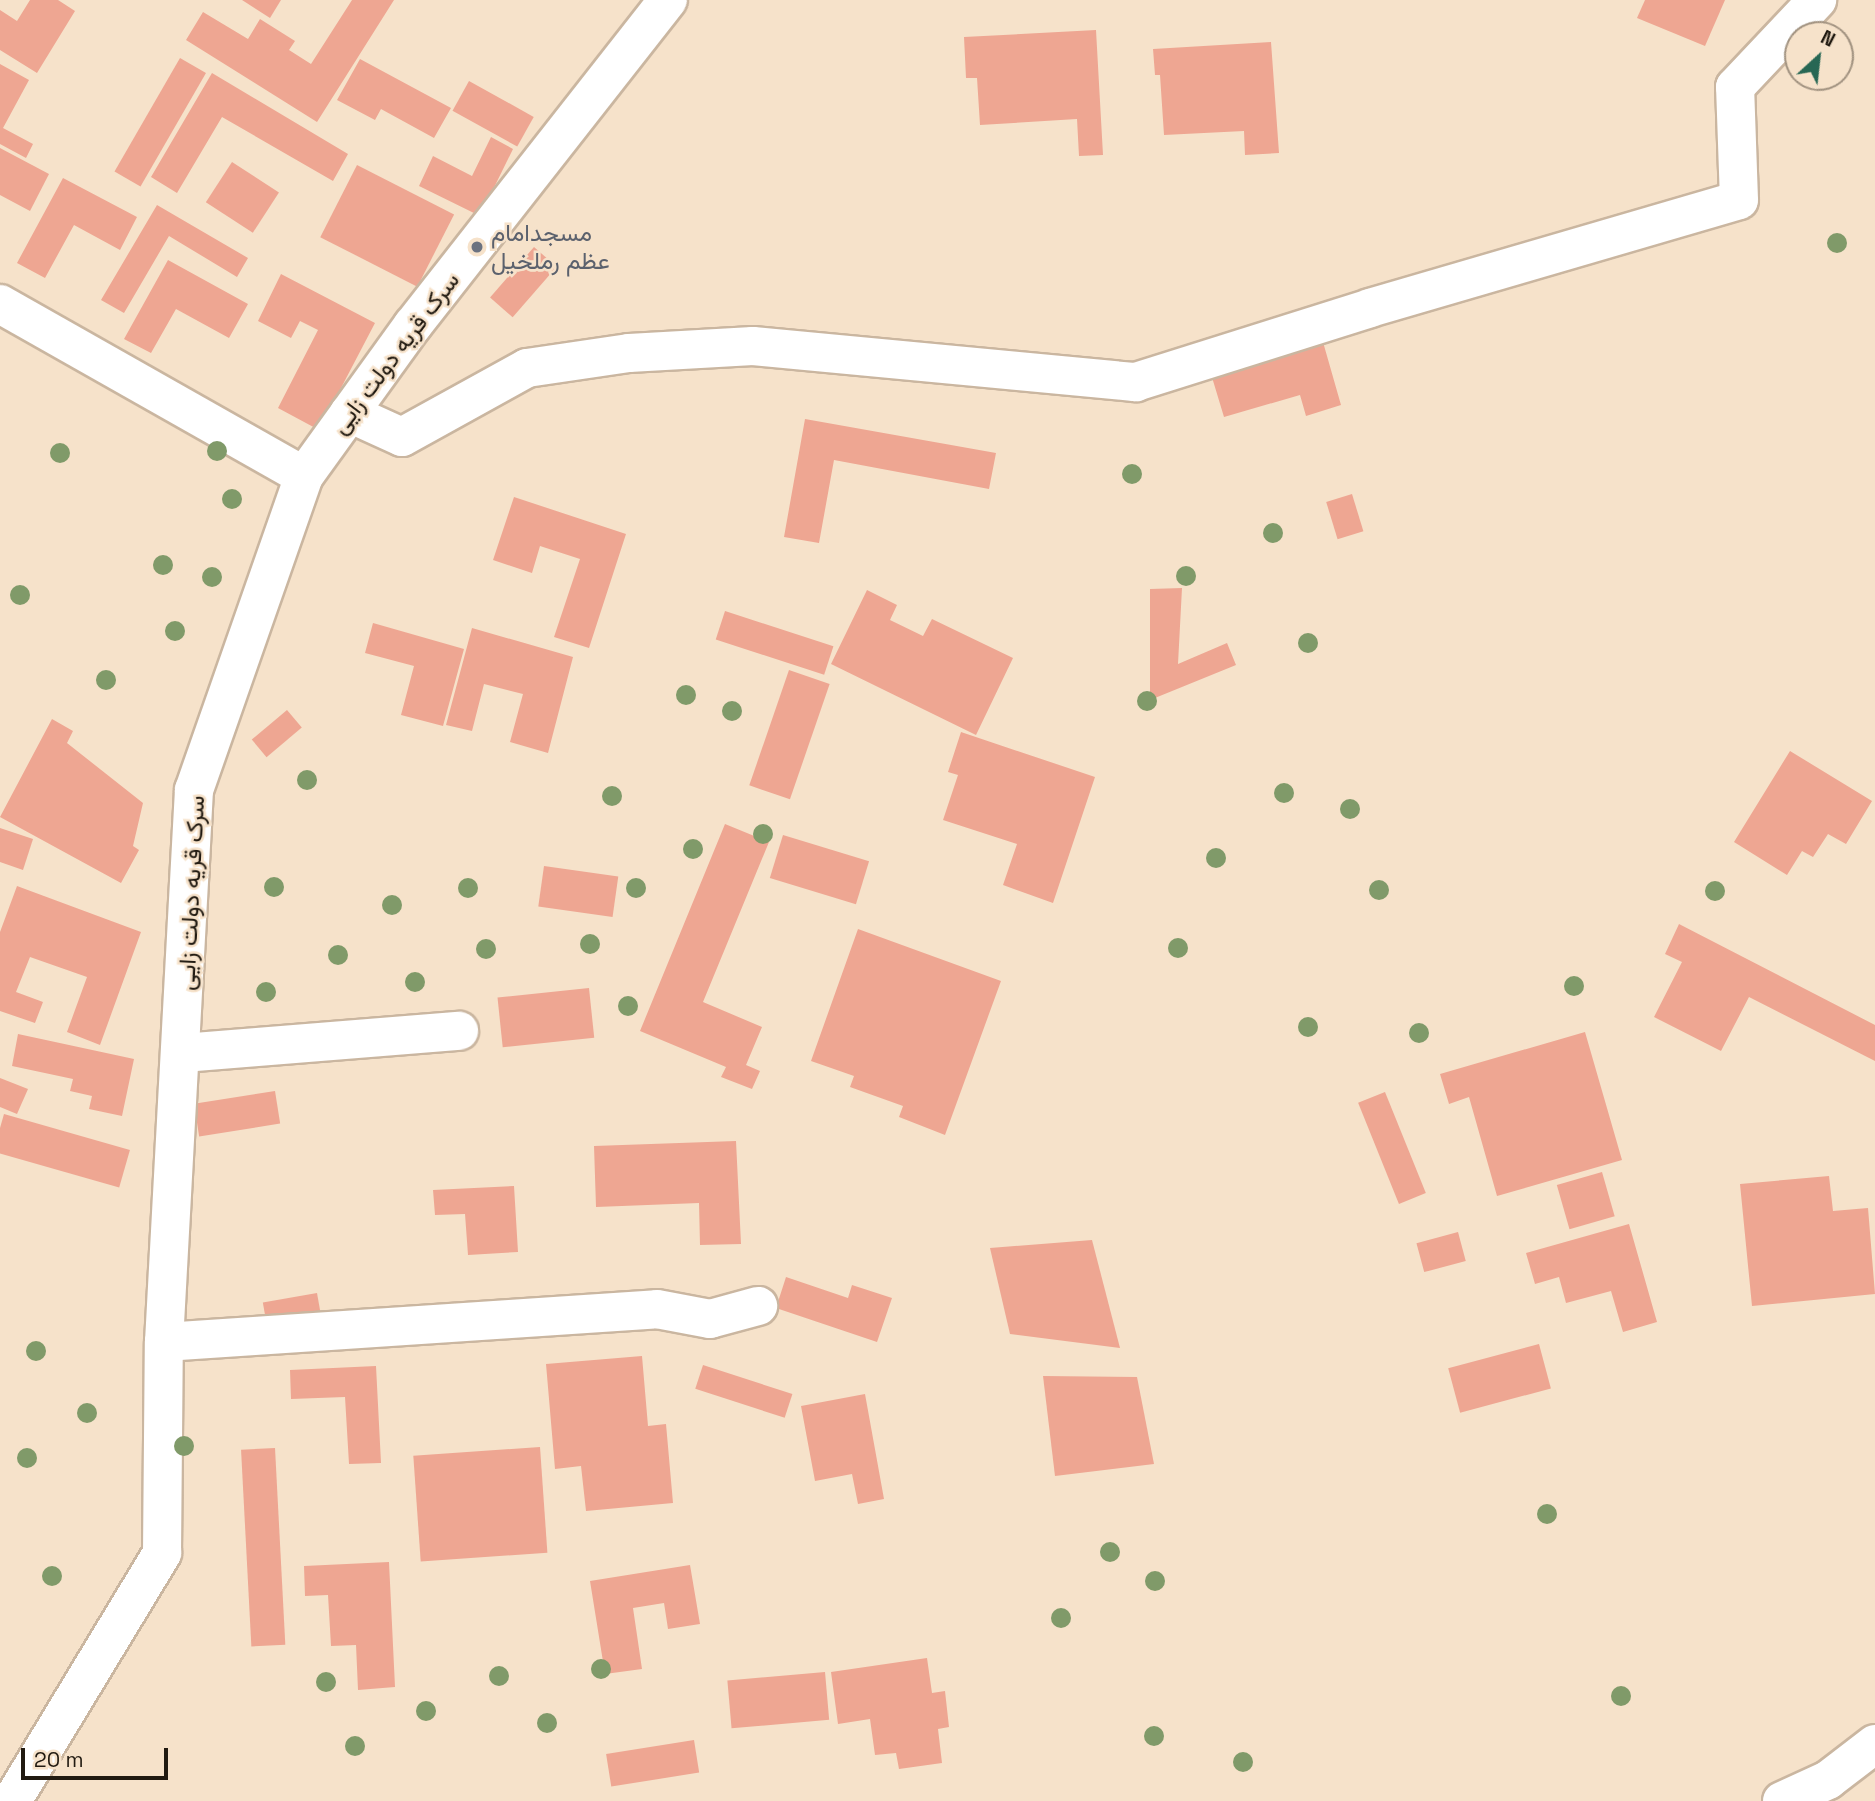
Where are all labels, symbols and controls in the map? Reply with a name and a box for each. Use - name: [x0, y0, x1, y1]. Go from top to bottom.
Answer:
- north arrow: [1784, 21, 1854, 91]
- text: N: [1816, 25, 1839, 53]
- place label: مسجدامام عظم رملخیل: [491, 219, 610, 275]
- marker: مسجدامام عظم رملخیل: [469, 239, 485, 255]
- street label: سرک قریه دولت زایی: [325, 266, 465, 440]
- street label: سرک قریه دولت زایی: [172, 795, 210, 991]
- scale bar: [24, 1734, 172, 1778]
- text: 20 m: [34, 1746, 84, 1773]

